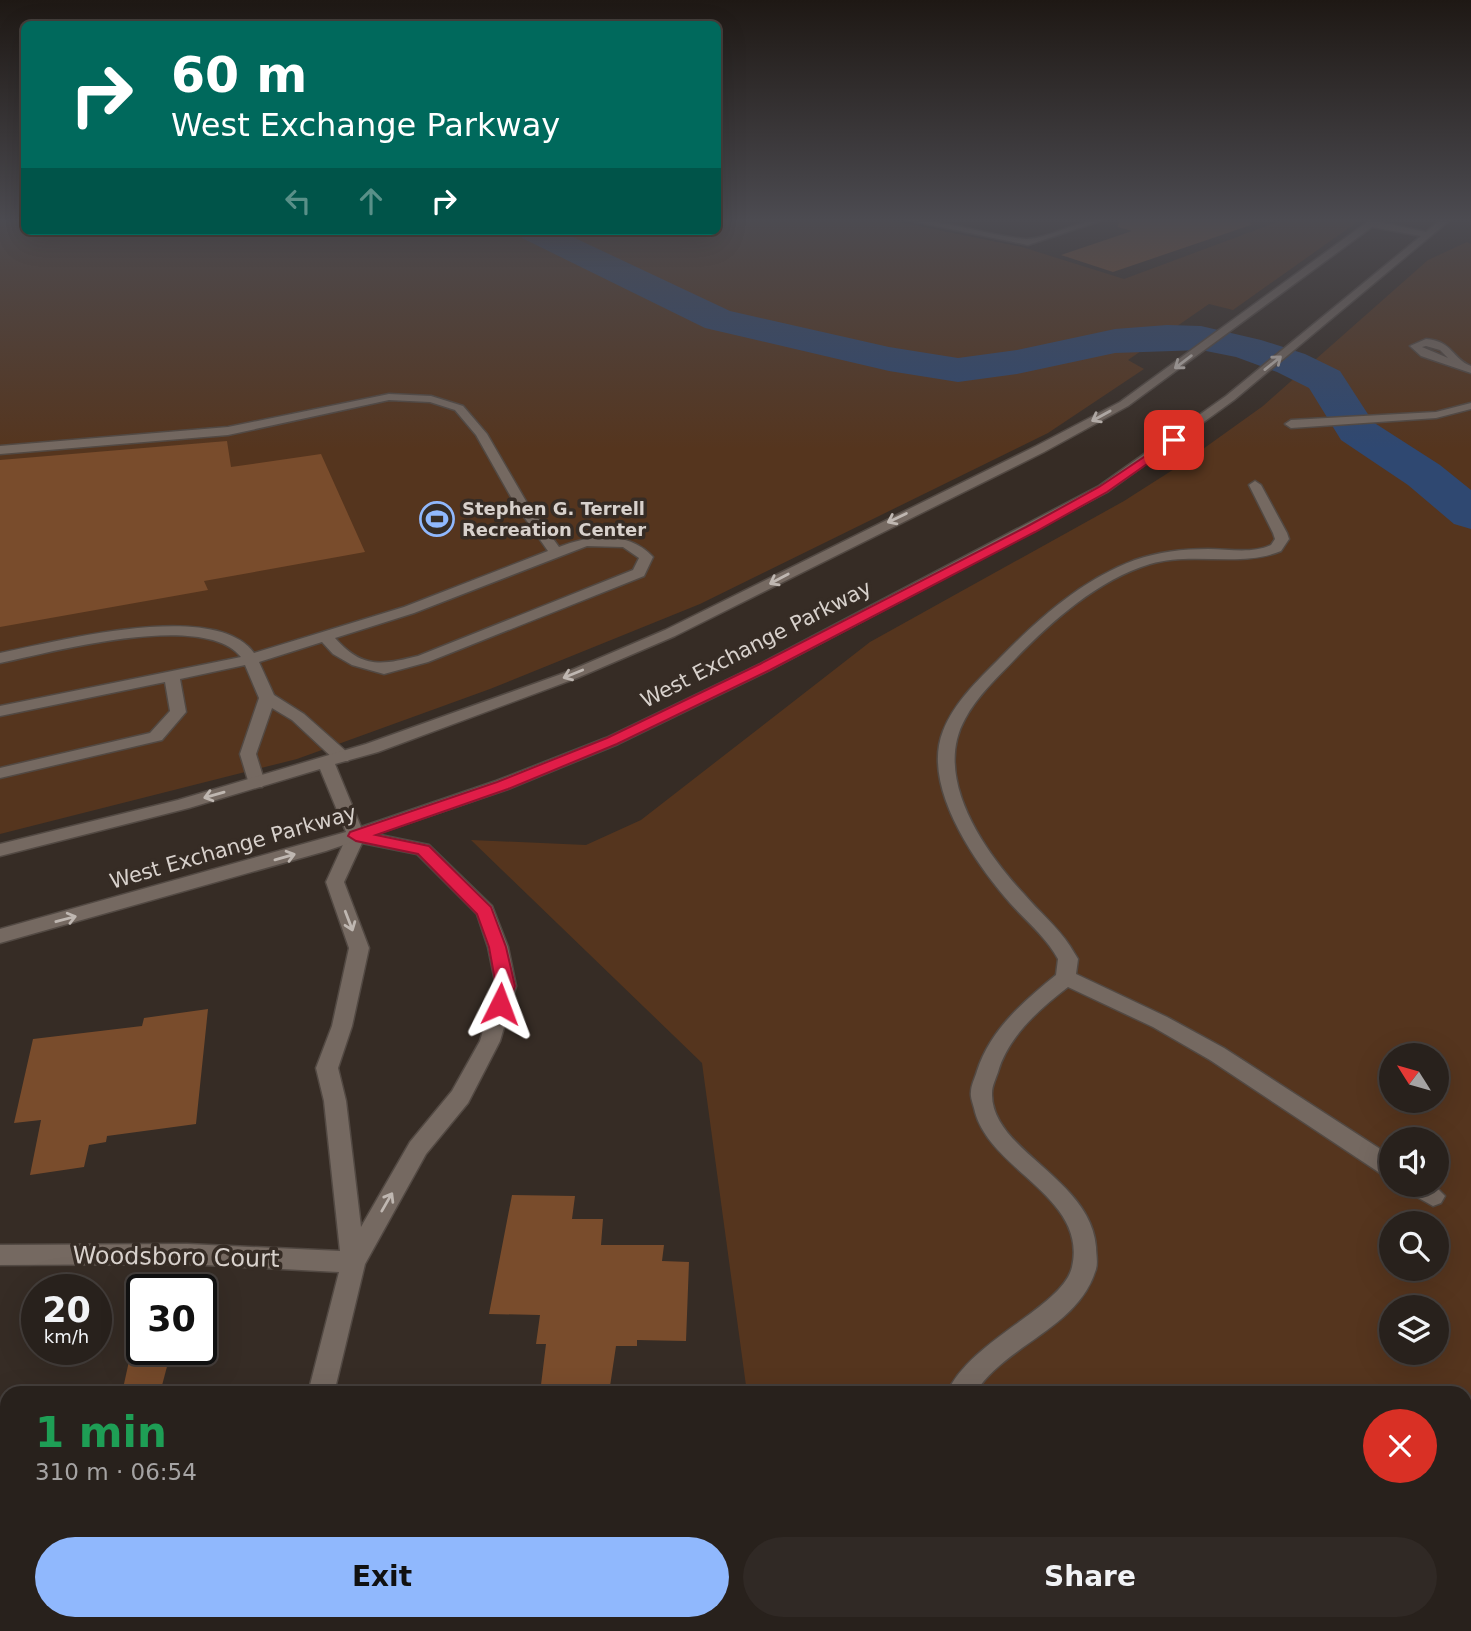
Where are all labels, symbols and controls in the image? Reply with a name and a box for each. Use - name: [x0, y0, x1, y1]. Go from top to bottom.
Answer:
- text: 60 m: [171, 47, 307, 104]
- icon: right: [56, 49, 147, 140]
- text: West Exchange Parkway: [171, 106, 560, 144]
- icon: left: [279, 182, 317, 220]
- icon: ahead: [352, 182, 390, 220]
- icon: right: [425, 182, 463, 220]
- one-way arrow: [1174, 355, 1193, 370]
- one-way arrow: [1263, 356, 1281, 371]
- one-way arrow: [1091, 409, 1111, 423]
- pin: [1144, 410, 1204, 470]
- icon: arrive: [1155, 421, 1193, 459]
- place label: Stephen G. Terrell Recreation Center: [462, 498, 646, 540]
- sports icon: Stephen G. Terrell Recreation Center: [418, 500, 456, 538]
- one-way arrow: [887, 512, 908, 526]
- one-way arrow: [769, 573, 790, 586]
- street label: West Exchange Parkway: [637, 575, 875, 713]
- one-way arrow: [562, 669, 584, 682]
- one-way arrow: [203, 790, 225, 803]
- street label: West Exchange Parkway: [107, 800, 359, 894]
- one-way arrow: [274, 850, 296, 863]
- one-way arrow: [344, 910, 357, 932]
- one-way arrow: [54, 912, 77, 925]
- position arrow: [463, 967, 537, 1041]
- north arrow: [1379, 1043, 1449, 1113]
- map controls: [1379, 1043, 1449, 1365]
- button: sound: [1379, 1127, 1449, 1197]
- one-way arrow: [380, 1193, 394, 1213]
- button: search: [1379, 1211, 1449, 1281]
- street label: Woodsboro Court: [72, 1241, 280, 1273]
- speed limit sign: 30: [126, 1274, 217, 1365]
- text: 20: [42, 1290, 91, 1330]
- button: layers: [1379, 1295, 1449, 1365]
- text: km/h: [44, 1326, 89, 1347]
- text: 1 min: [35, 1408, 167, 1457]
- button: close: [1363, 1409, 1437, 1483]
- text: 310 m · 06:54: [35, 1459, 197, 1485]
- button: Exit: [35, 1537, 729, 1617]
- button: Share: [743, 1537, 1437, 1617]

